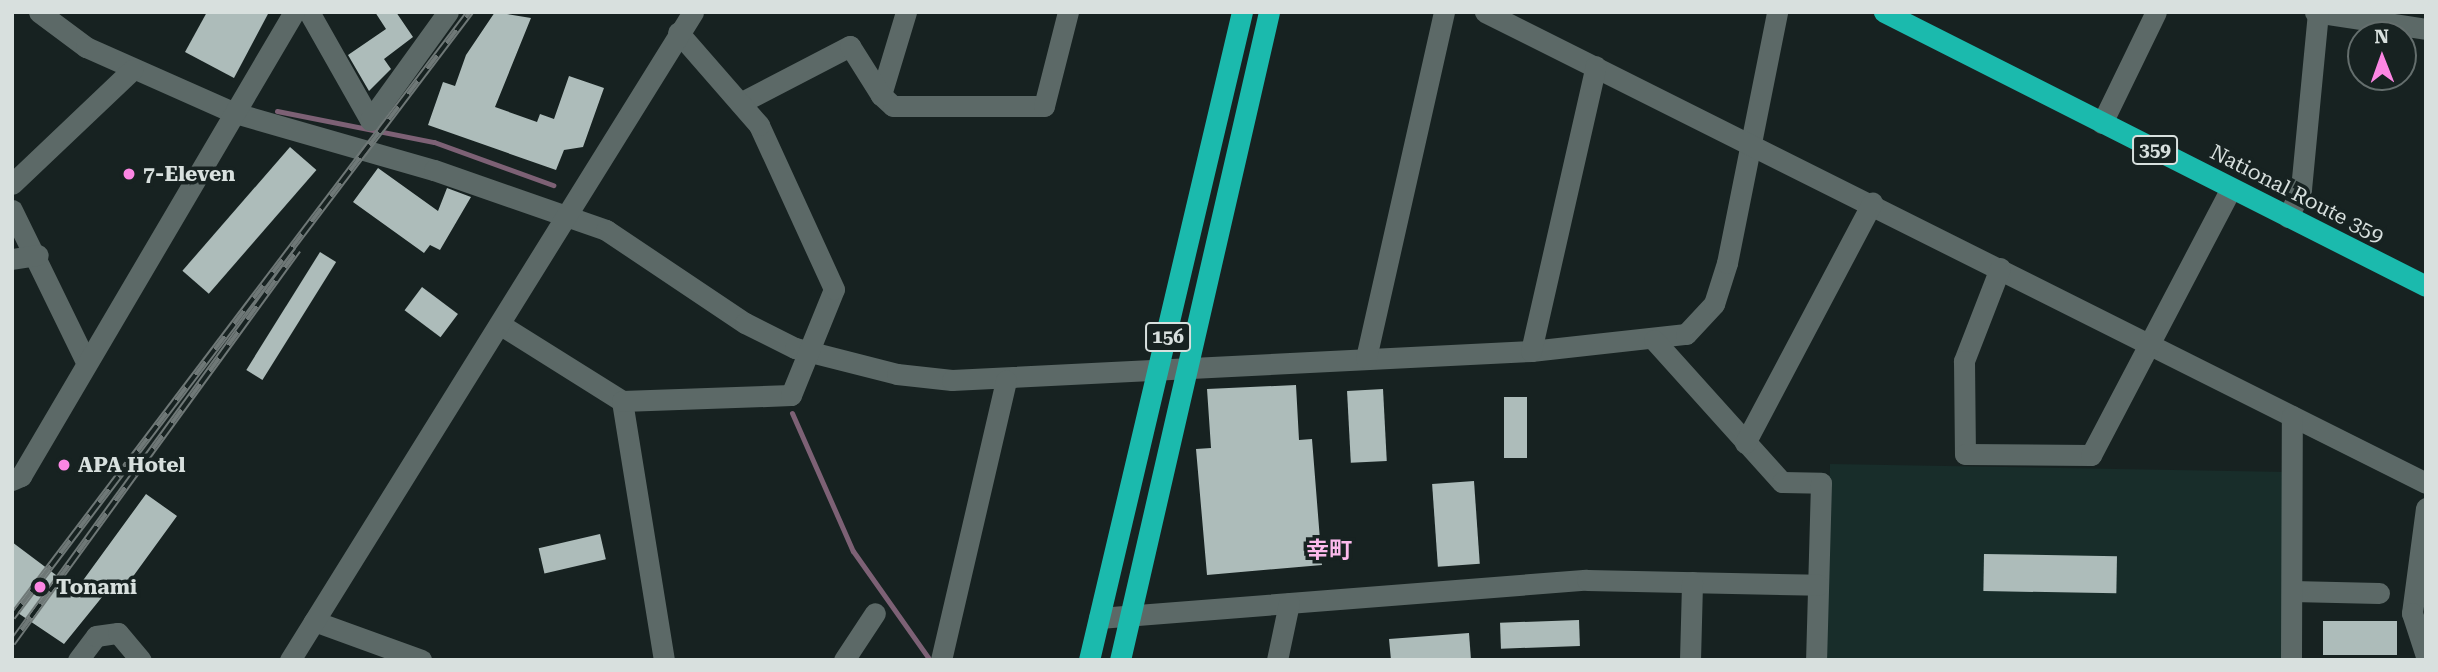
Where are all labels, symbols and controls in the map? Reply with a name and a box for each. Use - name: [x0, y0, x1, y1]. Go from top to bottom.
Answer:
- north arrow: [2347, 21, 2417, 91]
- text: N: [2374, 25, 2389, 48]
- road number: 359: [2130, 134, 2180, 166]
- street label: National Route 359: [2206, 139, 2388, 249]
- place label: 7-Eleven: [143, 161, 235, 187]
- marker: 7-Eleven: [121, 166, 137, 182]
- road number: 156: [1144, 322, 1192, 352]
- place label: APA Hotel: [78, 452, 185, 478]
- marker: APA Hotel: [56, 457, 72, 473]
- district label: 幸町: [1306, 537, 1352, 565]
- place label: Tonami: [56, 574, 137, 600]
- marker: Tonami: [30, 577, 50, 597]

